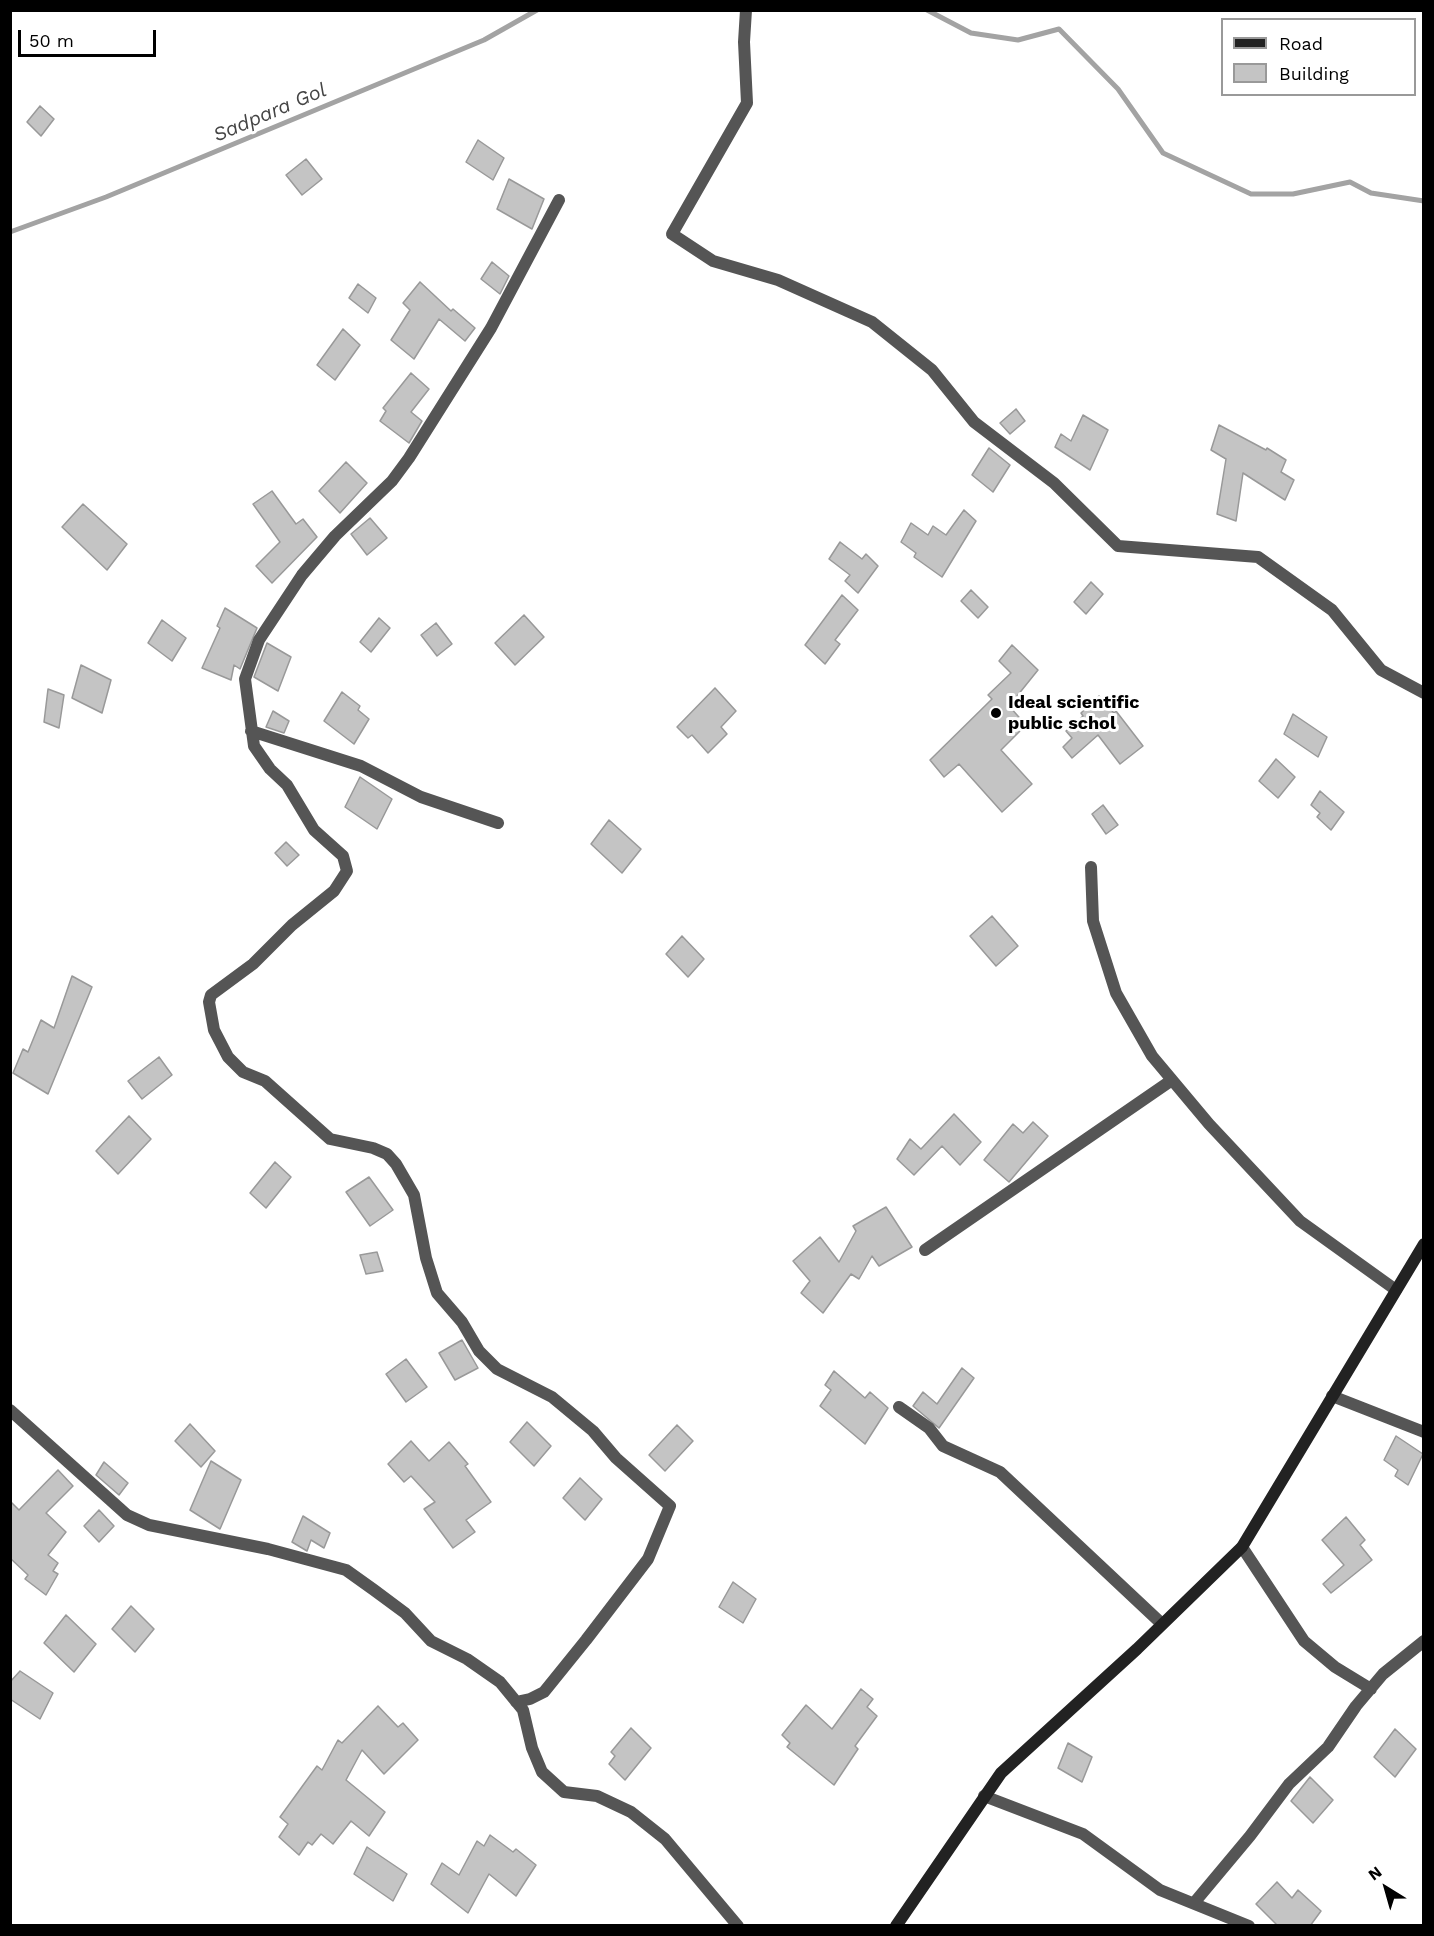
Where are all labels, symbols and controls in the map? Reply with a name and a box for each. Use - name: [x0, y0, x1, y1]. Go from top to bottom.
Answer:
- scale bar: [21, 18, 159, 56]
- legend: [1221, 18, 1416, 96]
- text: 50 m: [29, 30, 74, 51]
- text: Road: [1279, 33, 1323, 54]
- text: Building: [1279, 63, 1349, 84]
- water label: Sadpara Gol: [210, 78, 330, 148]
- place label: Ideal scientific public schol: [1008, 692, 1139, 734]
- marker: Ideal scientific public schol: [989, 706, 1003, 720]
- north arrow: [1356, 1858, 1416, 1918]
- text: N: [1364, 1862, 1385, 1884]

